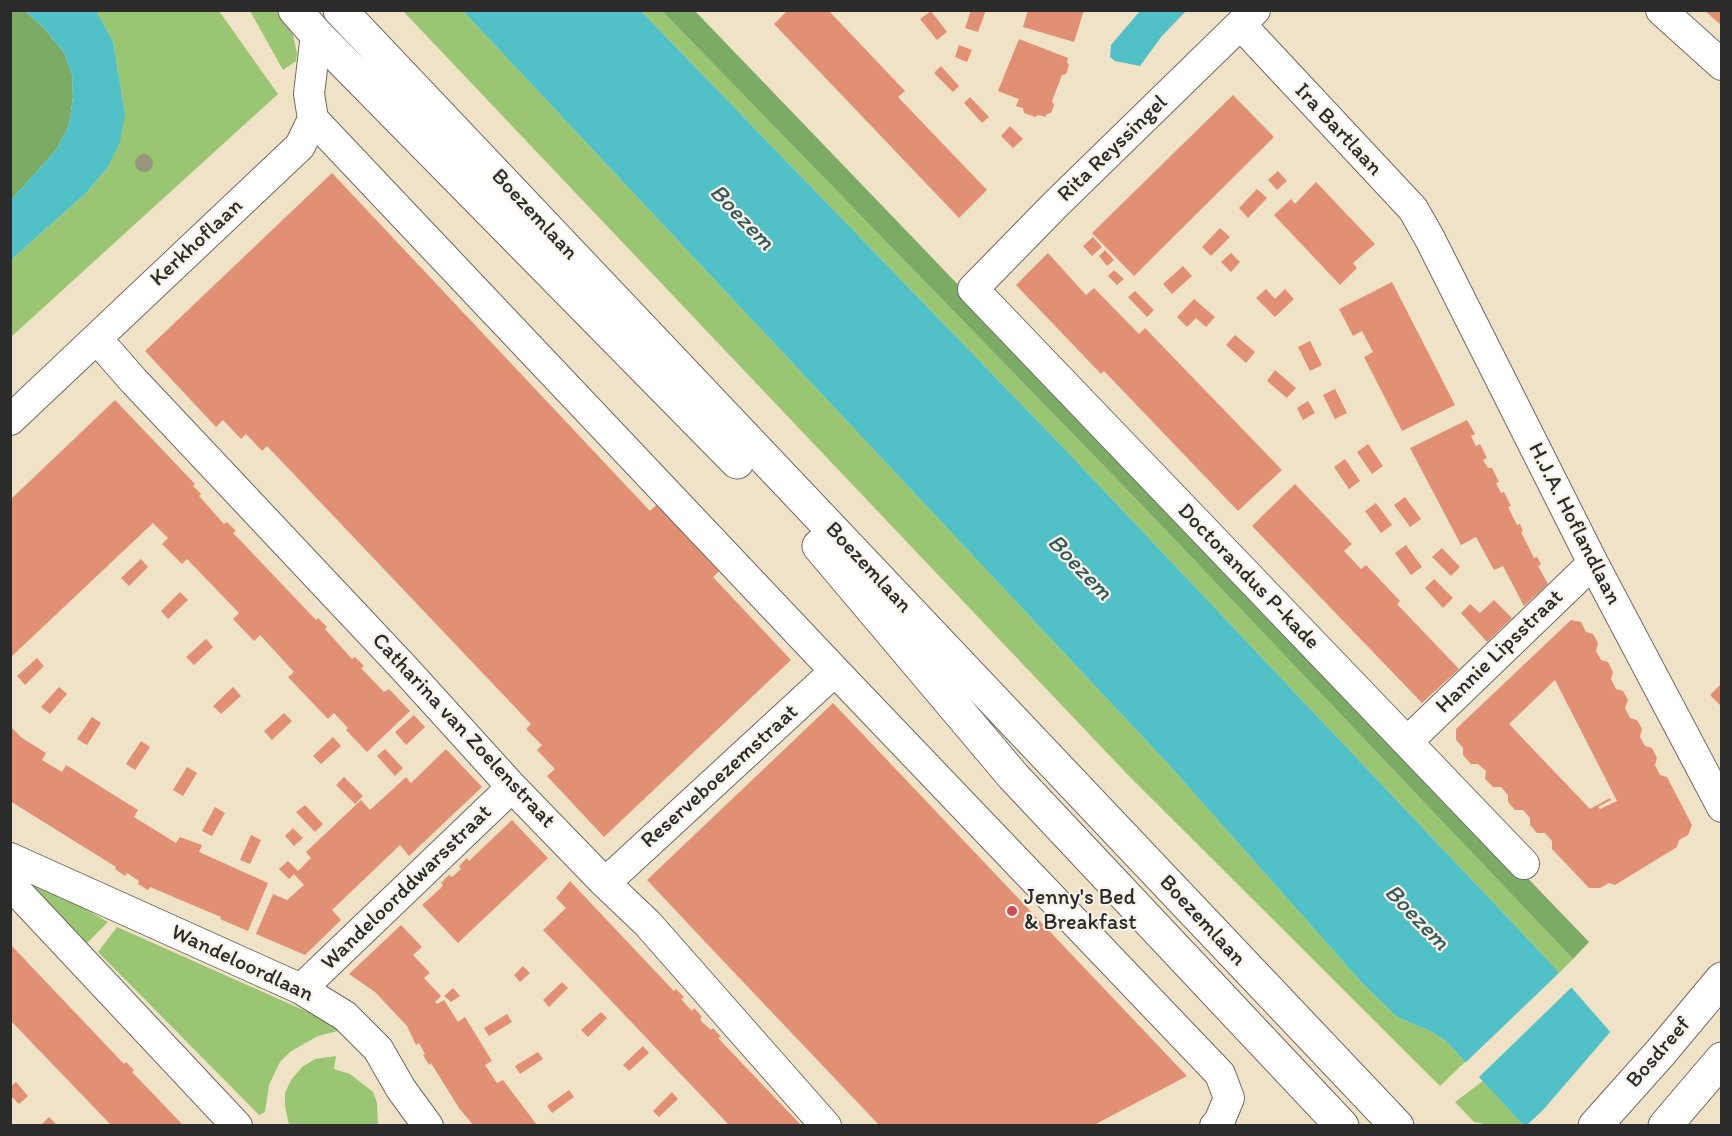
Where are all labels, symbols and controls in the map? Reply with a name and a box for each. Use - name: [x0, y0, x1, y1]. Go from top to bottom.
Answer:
- street label: Ira Bartlaan: [1288, 78, 1388, 182]
- street label: Rita Reyssingel: [1053, 90, 1173, 208]
- street label: Boezemlaan: [485, 164, 583, 266]
- water label: Boezem: [702, 179, 780, 257]
- street label: Kerkhoflaan: [145, 193, 249, 293]
- street label: H.J.A. Hoflandlaan: [1522, 438, 1626, 610]
- street label: Doctorandus P-kade: [1171, 498, 1325, 656]
- street label: Boezemlaan: [819, 517, 917, 619]
- water label: Boezem: [1040, 529, 1118, 607]
- street label: Hannie Lipsstraat: [1431, 584, 1569, 720]
- street label: Catharina van Zoelenstraat: [366, 628, 560, 834]
- street label: Reserveboezemstraat: [636, 699, 804, 855]
- street label: Wandeloorddwarsstraat: [316, 800, 498, 976]
- street label: Boezemlaan: [1153, 870, 1251, 972]
- water label: Boezem: [1377, 879, 1455, 957]
- place label: Jenny's Bed & Breakfast: [1024, 885, 1136, 936]
- marker: Jenny's Bed & Breakfast: [1005, 904, 1019, 918]
- street label: Wandeloordlaan: [167, 919, 317, 1009]
- street label: Bosdreef: [1621, 1012, 1697, 1094]

